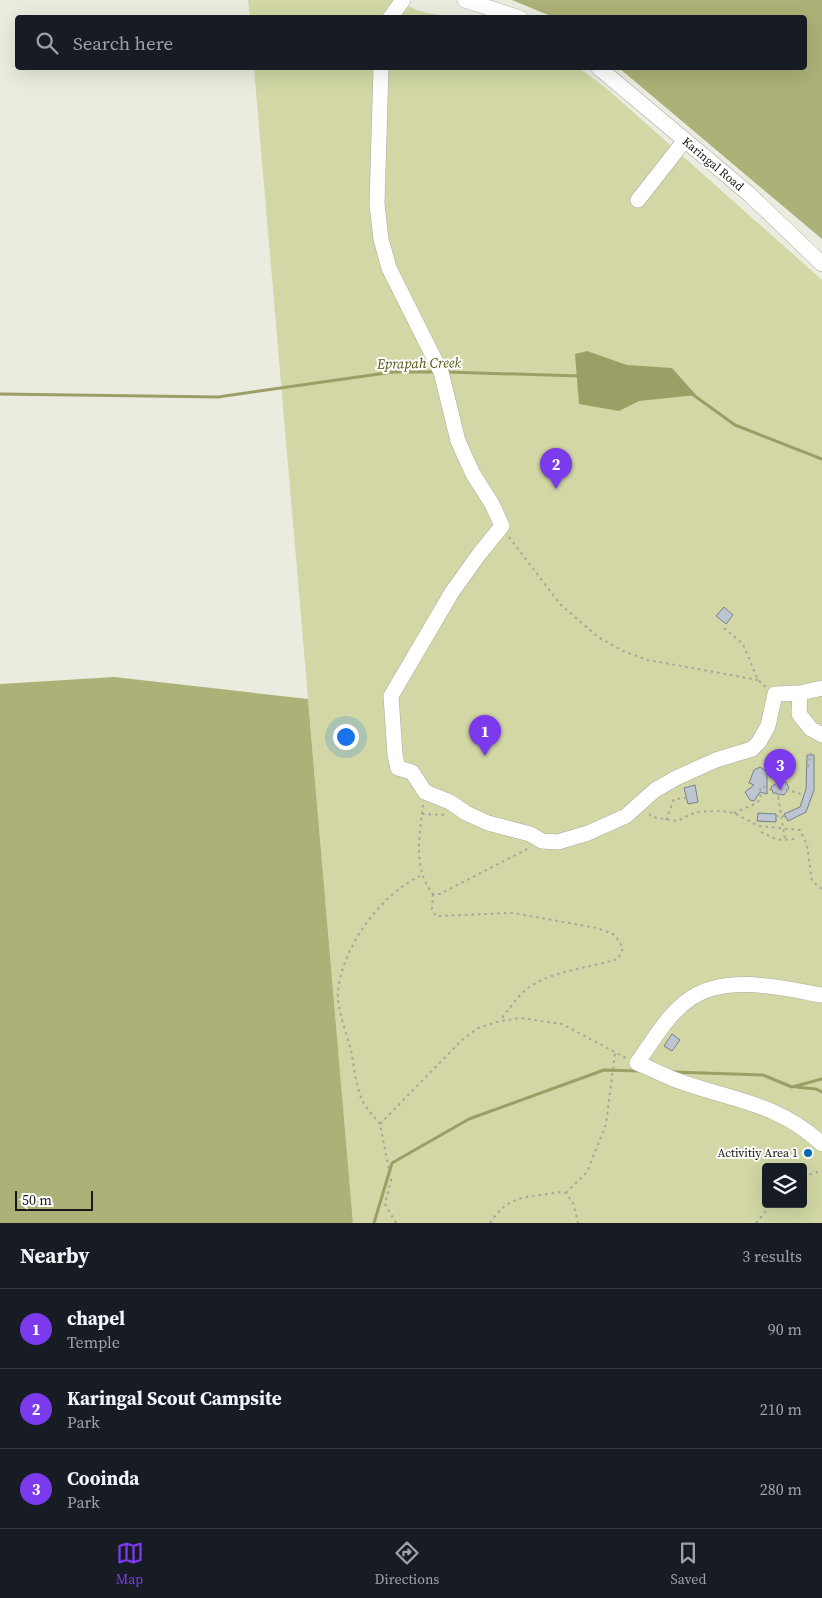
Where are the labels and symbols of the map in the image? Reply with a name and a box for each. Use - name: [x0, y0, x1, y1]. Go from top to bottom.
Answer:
- street label: Karingal Road: [679, 134, 747, 195]
- water label: Eprapah Creek: [376, 352, 462, 374]
- pin: 2: [540, 448, 572, 489]
- pin: 1: [469, 715, 501, 756]
- your location: [333, 724, 359, 750]
- pin: 3: [764, 749, 796, 790]
- place label: Activitiy Area 1: [717, 1145, 798, 1161]
- marker: Activitiy Area 1: [802, 1147, 814, 1159]
- scale bar: [15, 1188, 92, 1211]

